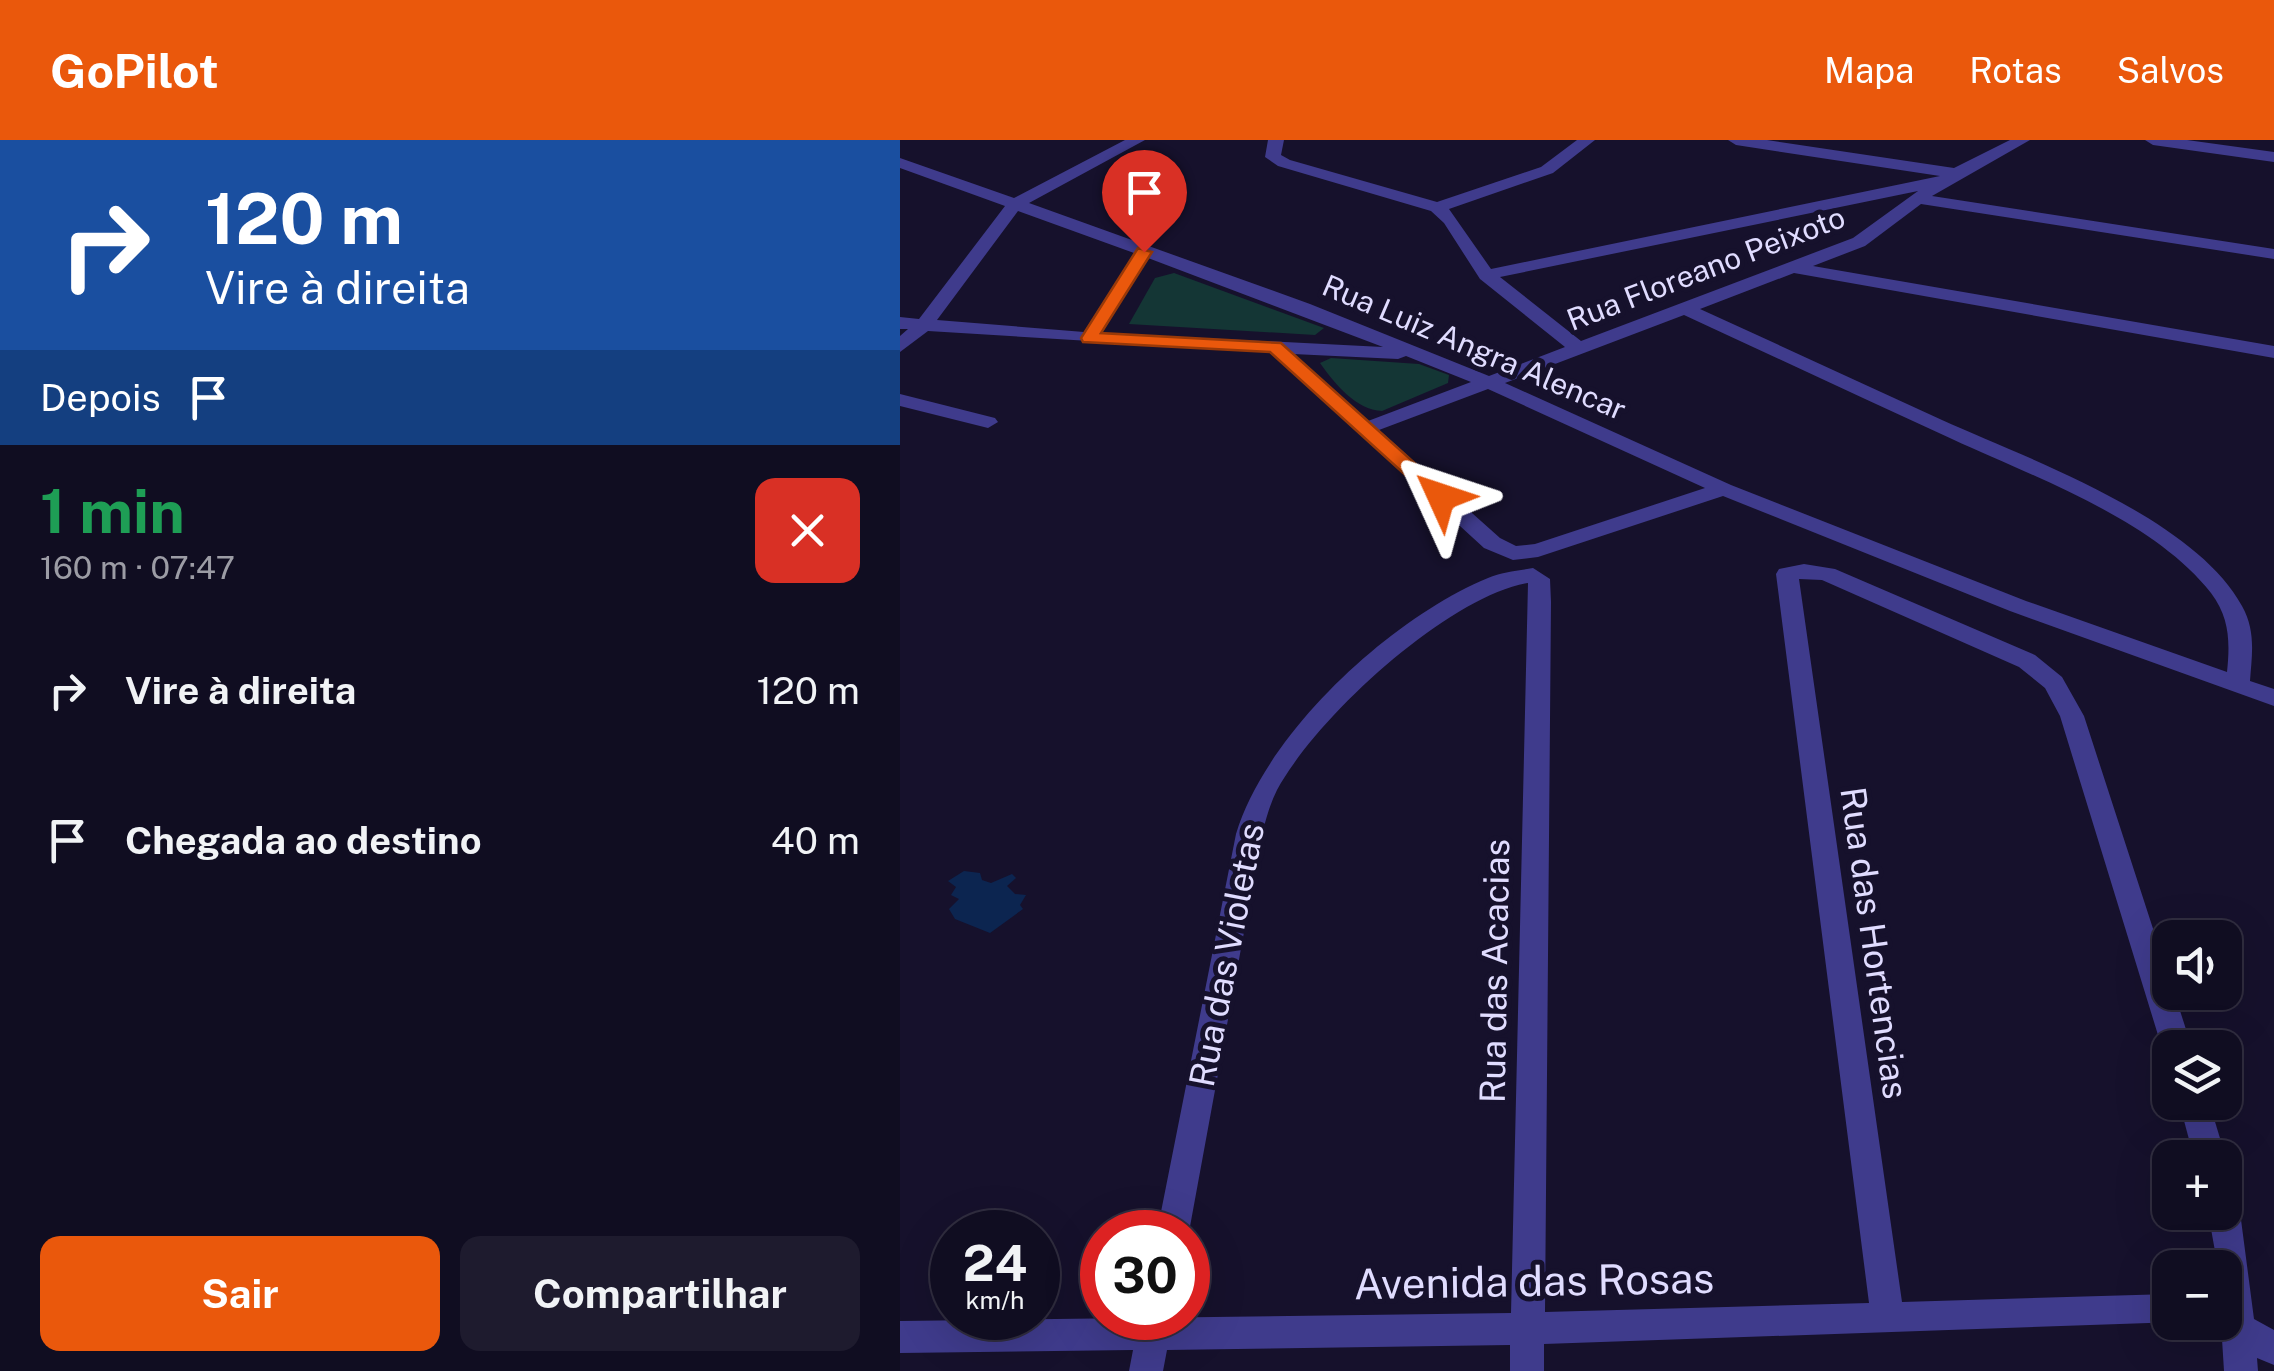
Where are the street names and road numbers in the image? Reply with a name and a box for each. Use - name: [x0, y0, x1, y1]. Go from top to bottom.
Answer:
- street label: Rua Floreano Peixoto: [1562, 198, 1850, 338]
- street label: Rua Luiz Angra Alencar: [1317, 267, 1632, 427]
- street label: Rua das Hortencias: [1832, 784, 1917, 1101]
- street label: Rua das Violetas: [1181, 820, 1272, 1090]
- street label: Rua das Acacias: [1472, 839, 1517, 1103]
- street label: Avenida das Rosas: [1353, 1253, 1715, 1308]

